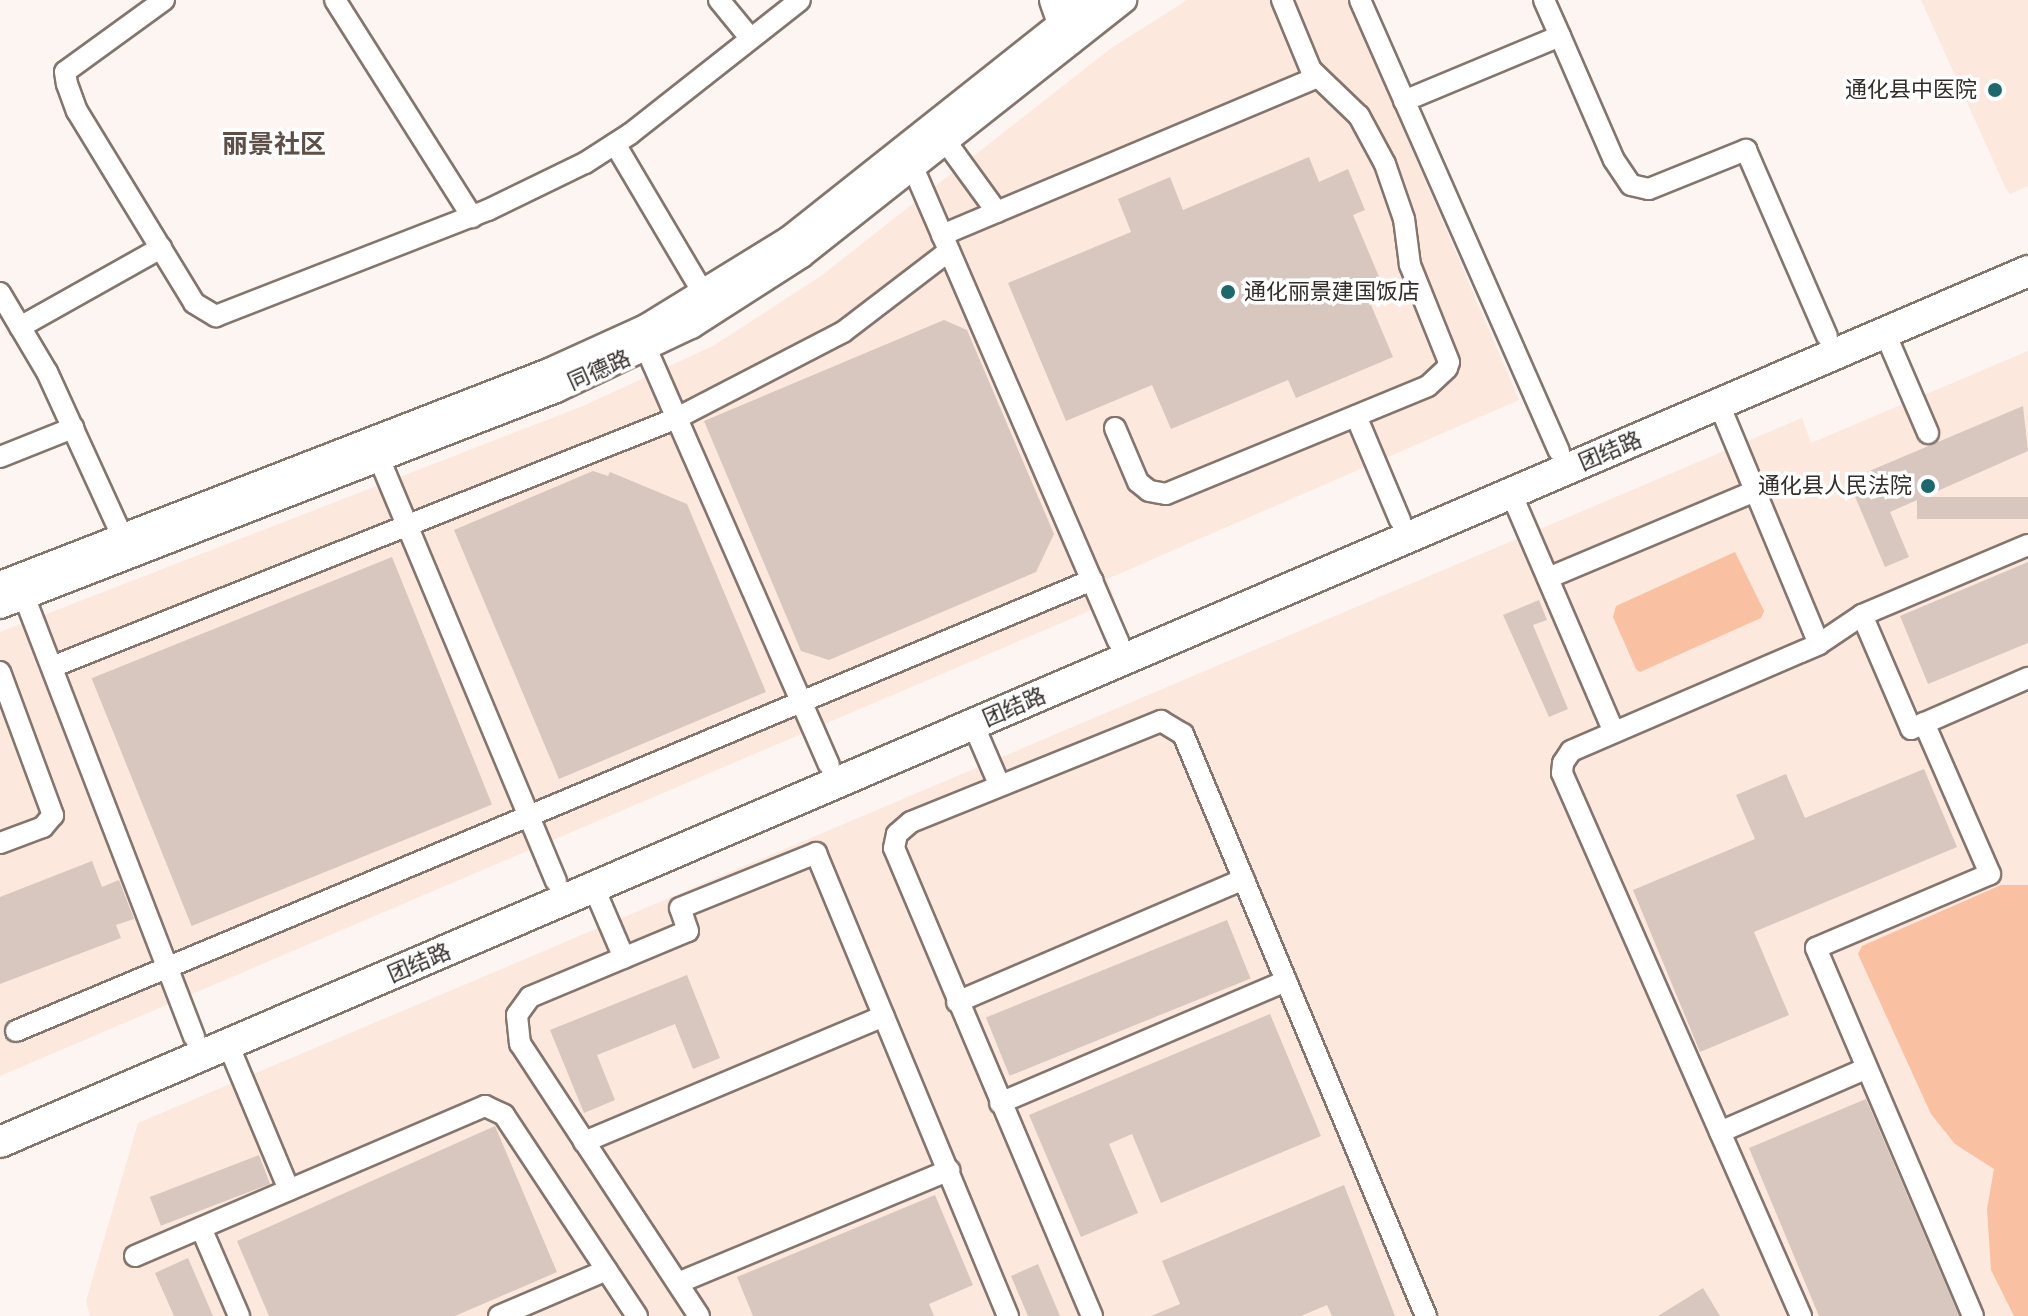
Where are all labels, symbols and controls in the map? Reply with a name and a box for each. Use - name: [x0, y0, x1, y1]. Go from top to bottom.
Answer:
- place label: 通化县中医院: [1845, 77, 1977, 103]
- marker: 通化县中医院: [1984, 79, 2006, 101]
- district label: 丽景社区: [222, 128, 326, 160]
- place label: 通化丽景建国饭店: [1244, 279, 1420, 305]
- marker: 通化丽景建国饭店: [1219, 283, 1237, 301]
- street label: 同德路: [563, 345, 635, 395]
- street label: 团结路: [1574, 426, 1646, 476]
- place label: 通化县人民法院: [1758, 473, 1912, 499]
- marker: 通化县人民法院: [1919, 477, 1937, 495]
- street label: 团结路: [978, 682, 1050, 732]
- street label: 团结路: [383, 938, 455, 988]

